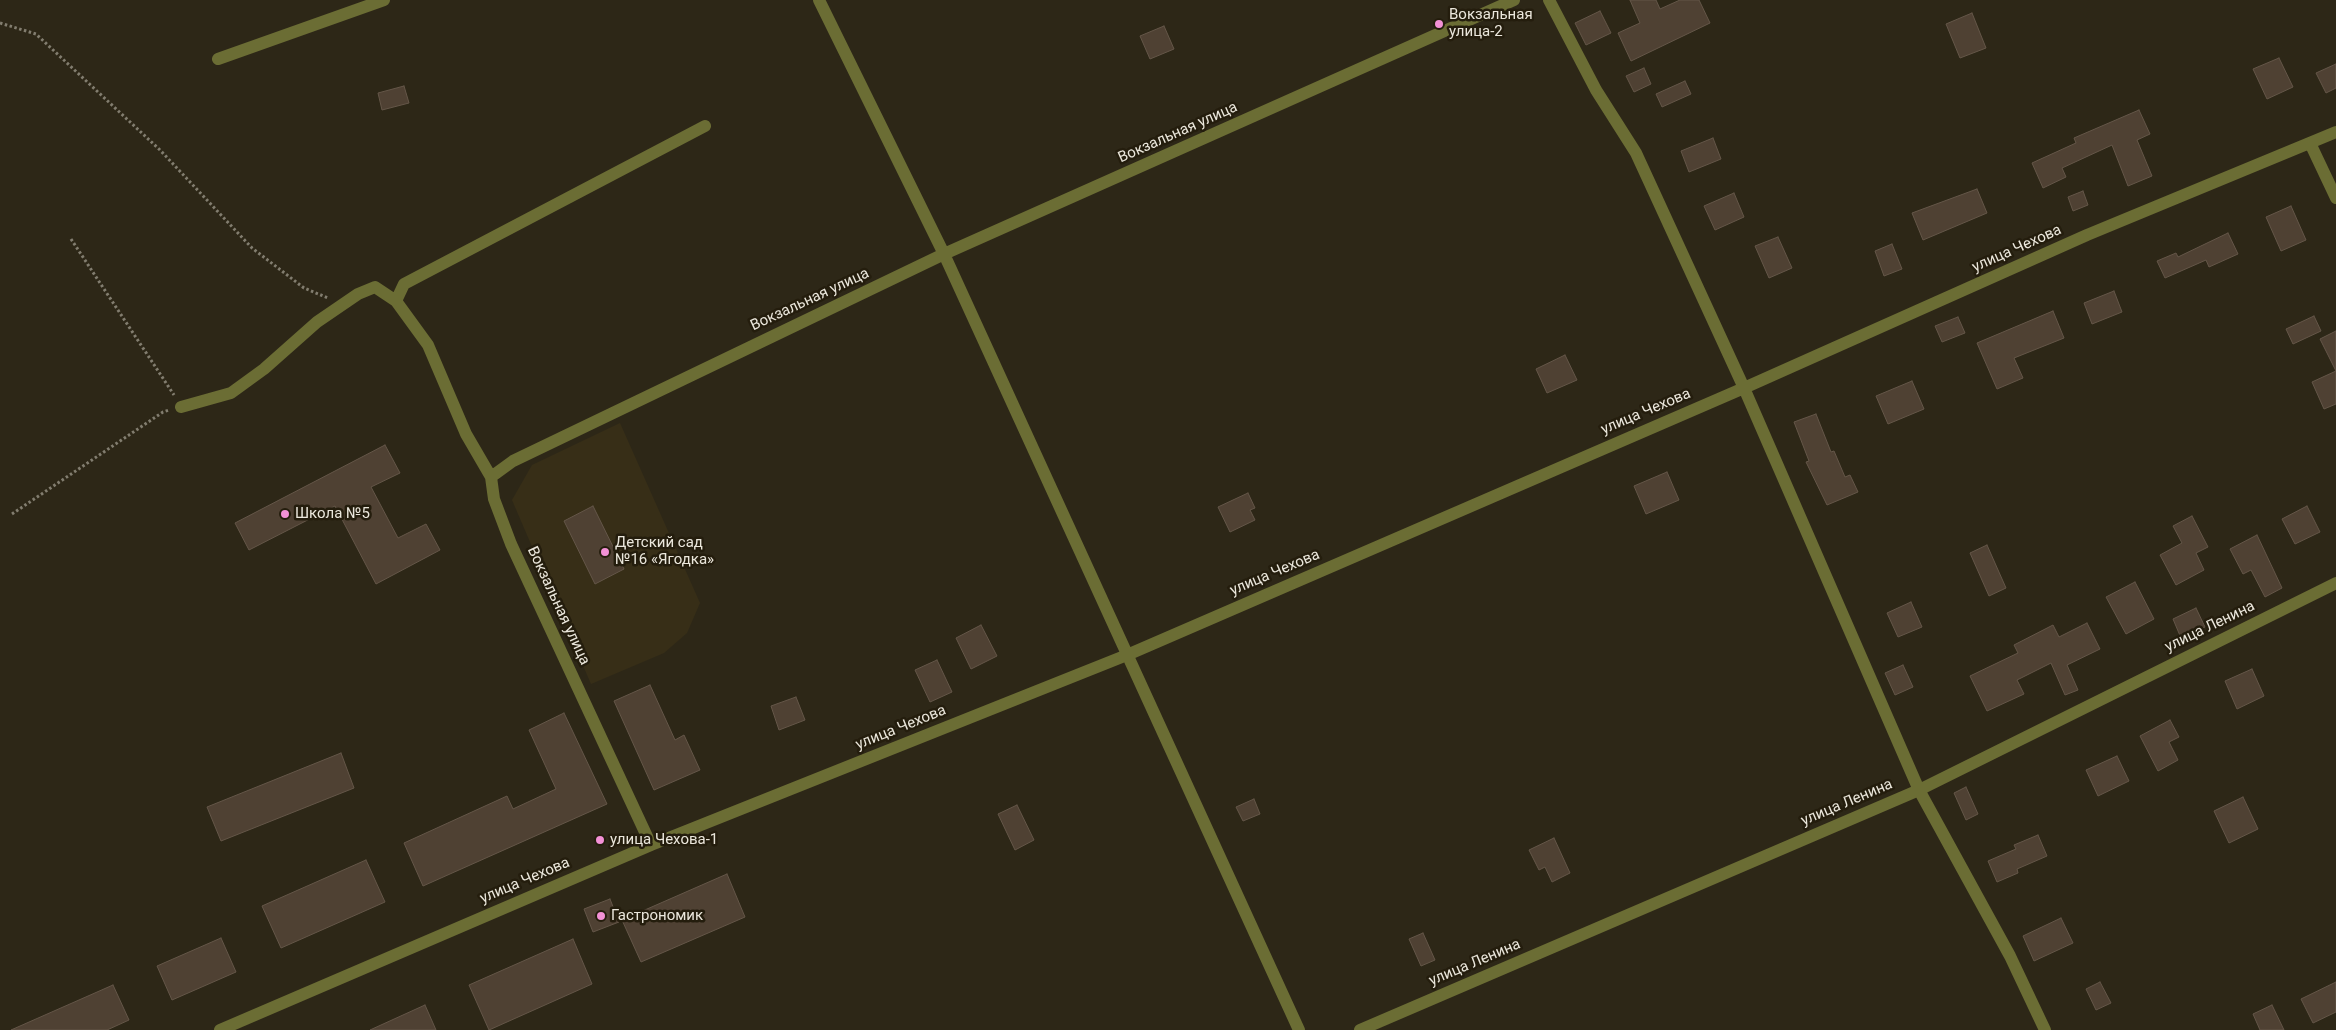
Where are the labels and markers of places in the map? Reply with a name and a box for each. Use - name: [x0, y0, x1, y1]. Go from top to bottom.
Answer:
- place label: Вокзальная улица-2: [1449, 6, 1533, 41]
- marker: Вокзальная улица-2: [1433, 18, 1445, 30]
- place label: Школа №5: [295, 505, 370, 523]
- marker: Школа №5: [279, 508, 291, 520]
- place label: Детский сад №16 «Ягодка»: [615, 534, 714, 569]
- marker: Детский сад №16 «Ягодка»: [599, 546, 611, 558]
- place label: улица Чехова-1: [610, 831, 718, 849]
- marker: улица Чехова-1: [594, 834, 606, 846]
- place label: Гастрономик: [611, 907, 703, 925]
- marker: Гастрономик: [595, 910, 607, 922]

